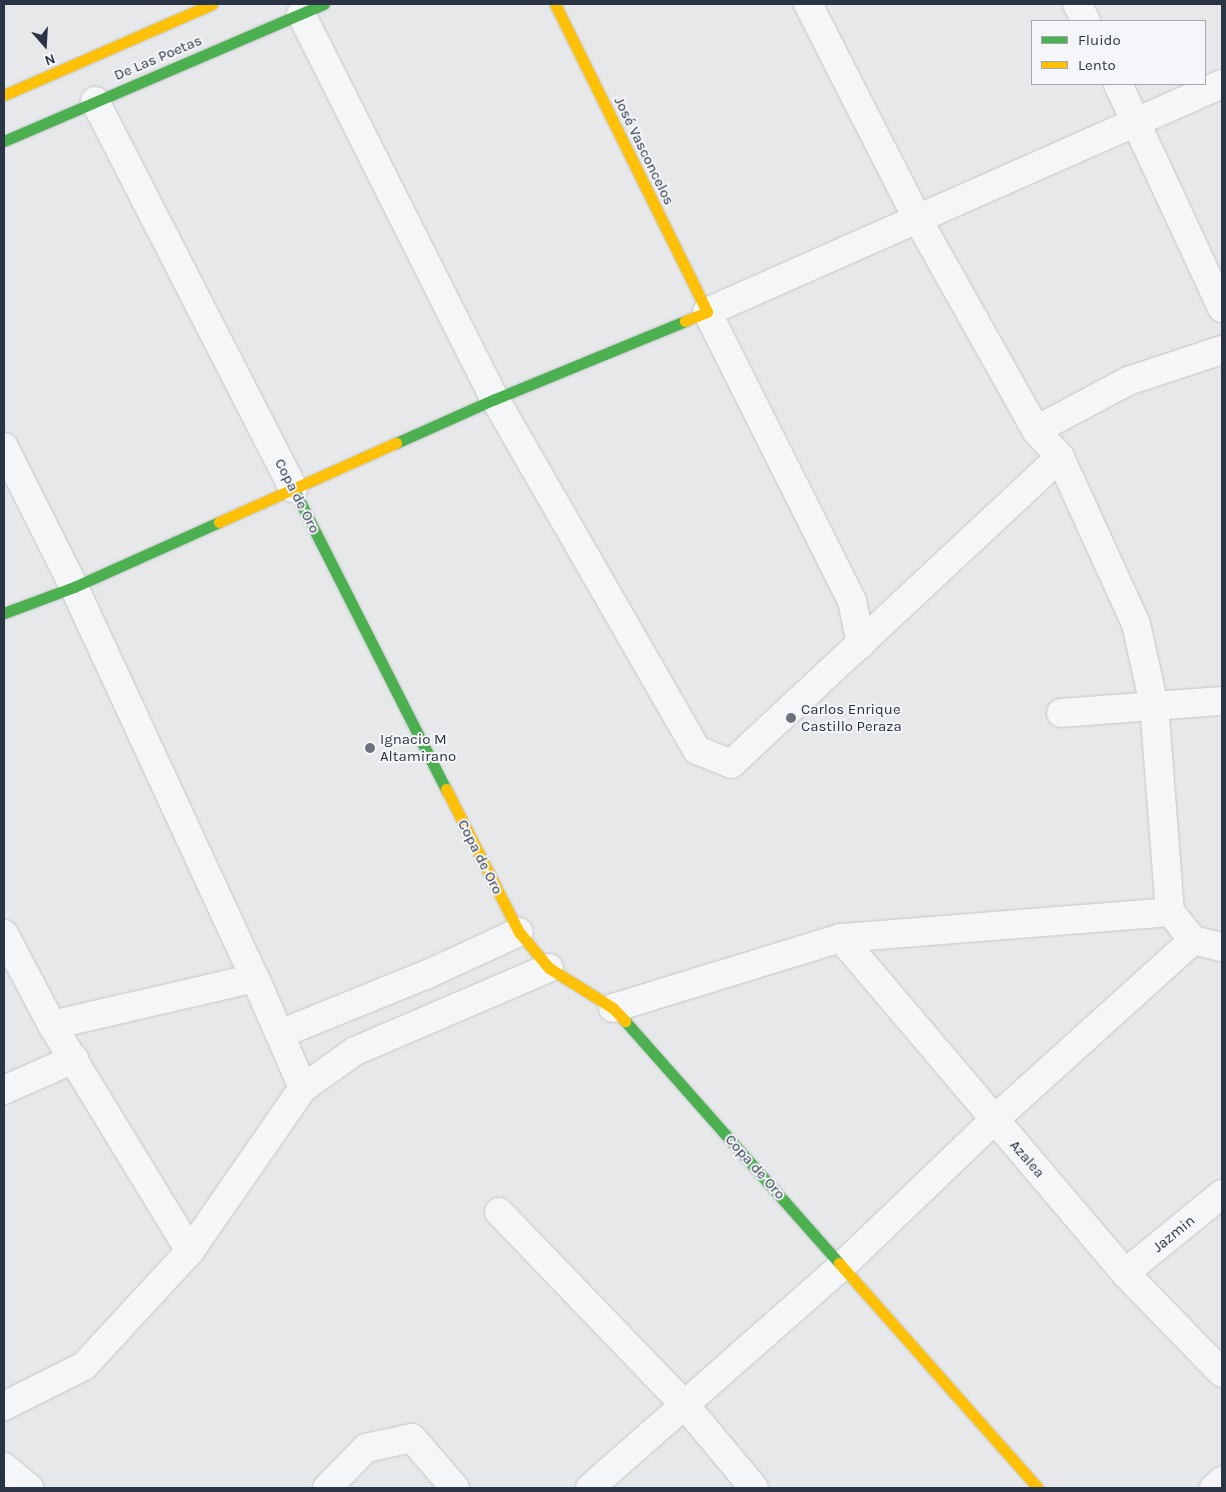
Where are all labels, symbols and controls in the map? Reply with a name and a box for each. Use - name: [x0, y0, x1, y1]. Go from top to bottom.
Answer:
- north arrow: [20, 20, 70, 70]
- legend: [1031, 20, 1206, 85]
- street label: De Las Poetas: [111, 31, 205, 85]
- text: Fluido: [1078, 31, 1121, 49]
- text: N: [43, 50, 58, 69]
- text: Lento: [1078, 56, 1116, 74]
- street label: José Vasconcelos: [610, 94, 678, 208]
- street label: Copa de Oro: [270, 456, 324, 536]
- place label: Carlos Enrique Castillo Peraza: [801, 700, 902, 735]
- marker: Carlos Enrique Castillo Peraza: [785, 712, 797, 724]
- place label: Ignacio M Altamirano: [380, 730, 456, 765]
- marker: Ignacio M Altamirano: [364, 742, 376, 754]
- street label: Copa de Oro: [453, 817, 507, 897]
- street label: Copa de Oro: [721, 1131, 789, 1203]
- street label: Azalea: [1006, 1136, 1048, 1182]
- street label: Jazmin: [1149, 1212, 1199, 1256]

